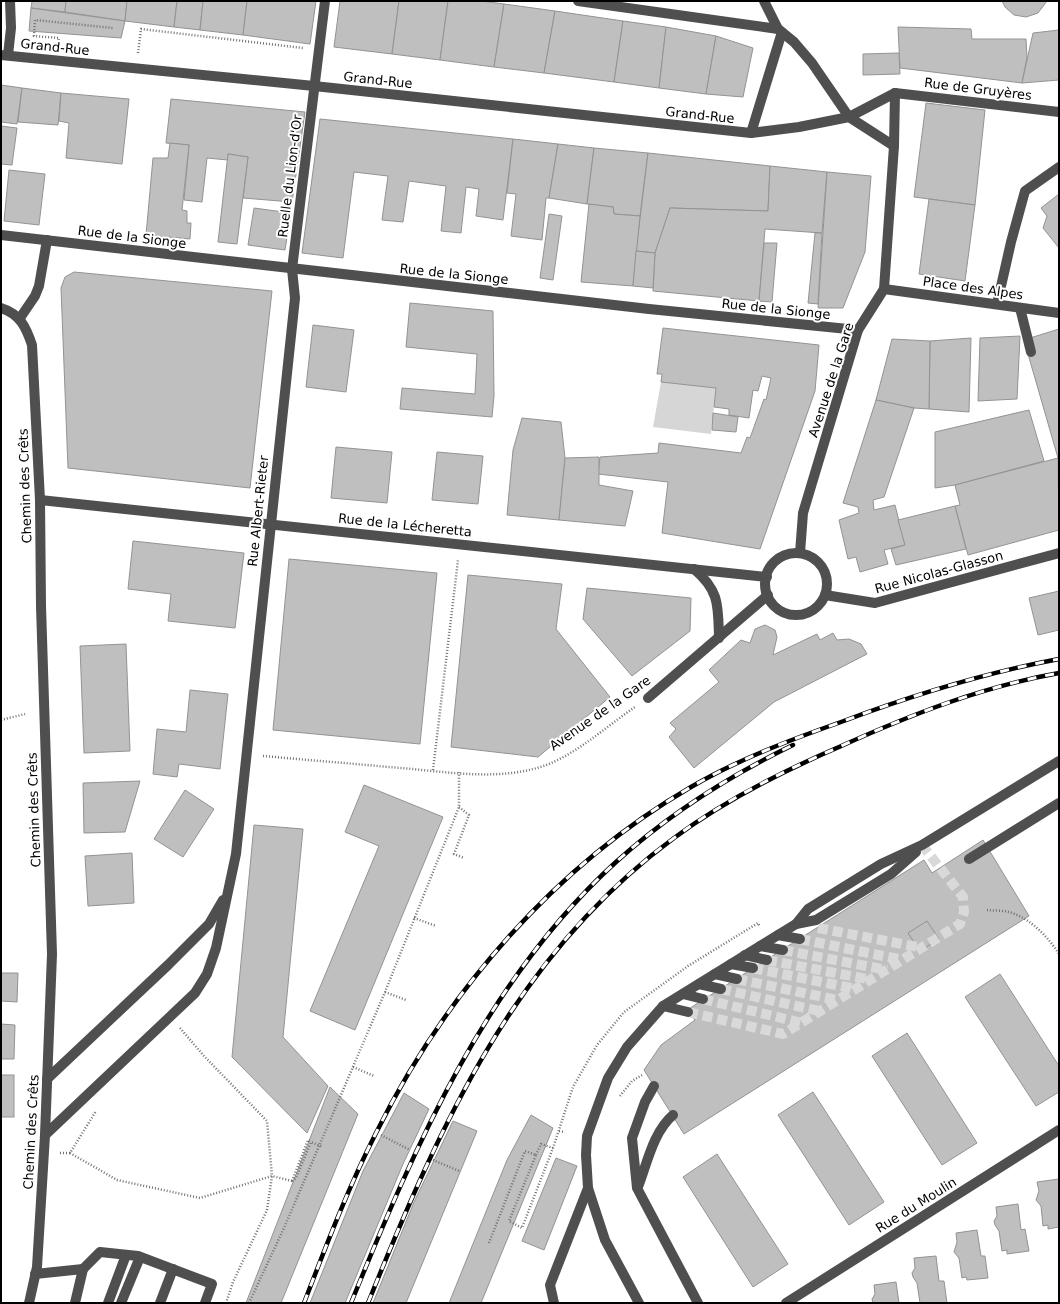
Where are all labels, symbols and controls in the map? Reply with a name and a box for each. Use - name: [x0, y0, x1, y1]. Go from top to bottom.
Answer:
- street label: Grand-Rue: [20, 36, 90, 58]
- street label: Grand-Rue: [343, 69, 413, 91]
- street label: Rue de Gruyères: [923, 75, 1033, 103]
- street label: Grand-Rue: [665, 104, 735, 126]
- street label: Ruelle du Lion-d'Or: [275, 113, 305, 238]
- street label: Rue de la Sionge: [77, 223, 187, 251]
- street label: Rue de la Sionge: [399, 261, 509, 287]
- street label: Place des Alpes: [922, 274, 1024, 303]
- street label: Rue de la Sionge: [721, 296, 831, 322]
- street label: Avenue de la Gare: [805, 321, 857, 439]
- street label: Chemin des Crêts: [15, 428, 35, 544]
- street label: Rue Albert-Rieter: [245, 454, 271, 567]
- street label: Rue de la Lécheretta: [337, 511, 473, 539]
- street label: Rue Nicolas-Glasson: [873, 548, 1005, 596]
- street label: Avenue de la Gare: [547, 673, 653, 753]
- street label: Chemin des Crêts: [24, 752, 44, 868]
- street label: Chemin des Crêts: [20, 1074, 42, 1190]
- street label: Rue du Moulin: [873, 1174, 959, 1236]

